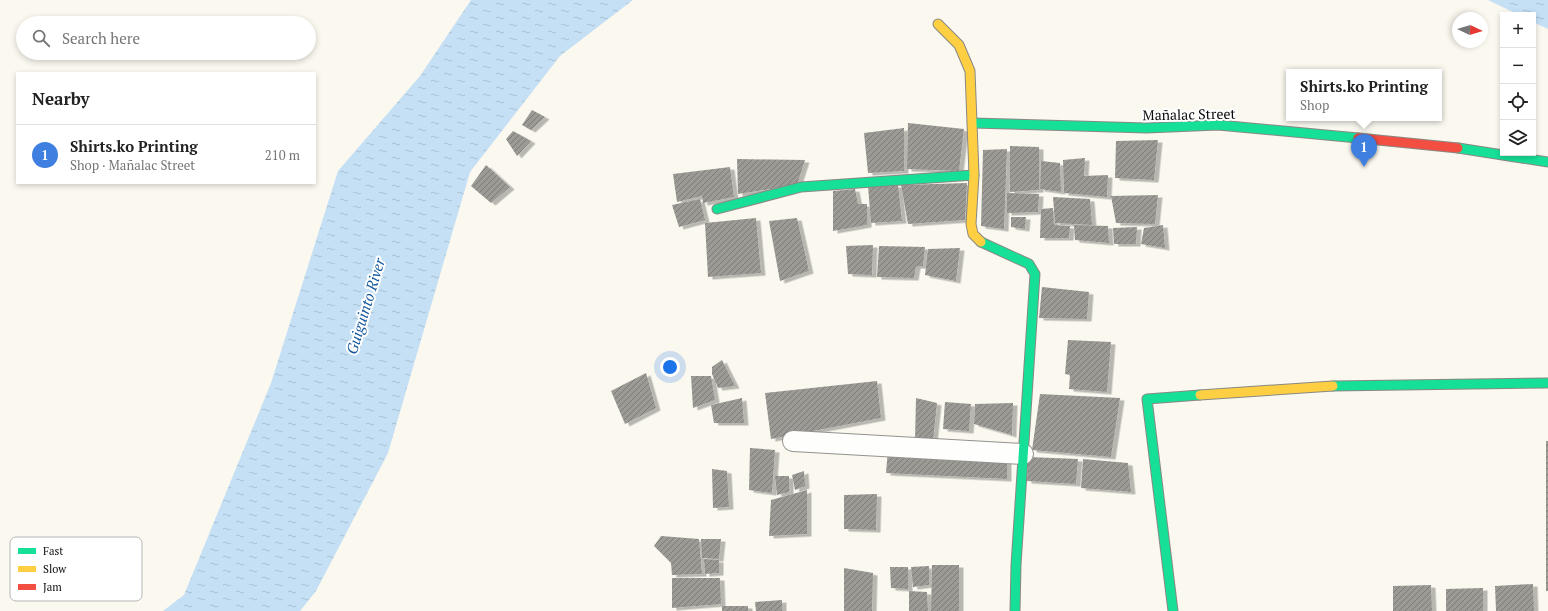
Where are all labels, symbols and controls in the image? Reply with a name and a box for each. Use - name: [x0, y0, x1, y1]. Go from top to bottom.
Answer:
- north arrow: [1452, 12, 1488, 48]
- map controls: [1500, 12, 1536, 156]
- button: +: [1500, 12, 1536, 48]
- search box: [16, 16, 316, 60]
- icon: search: [30, 27, 52, 49]
- text: Search here: [62, 28, 140, 48]
- button: −: [1500, 48, 1536, 84]
- popup: [1286, 69, 1442, 121]
- text: Shirts.ko Printing: [1300, 76, 1428, 96]
- button: locate: [1500, 84, 1536, 120]
- text: Nearby: [32, 87, 90, 110]
- text: Shop: [1300, 96, 1329, 114]
- street label: Mañalac Street: [1142, 104, 1237, 124]
- button: layers: [1500, 120, 1536, 156]
- pin: 1: [1351, 134, 1377, 167]
- text: Shirts.ko Printing: [70, 136, 198, 156]
- text: 1: [41, 146, 49, 164]
- text: 210 m: [265, 146, 300, 164]
- text: Shop · Mañalac Street: [70, 156, 195, 174]
- water label: Guiguinto River: [341, 254, 389, 356]
- your location: [660, 357, 680, 377]
- legend: [10, 537, 142, 601]
- text: Fast: [43, 544, 63, 558]
- text: Slow: [43, 562, 67, 576]
- text: Jam: [43, 580, 62, 594]

